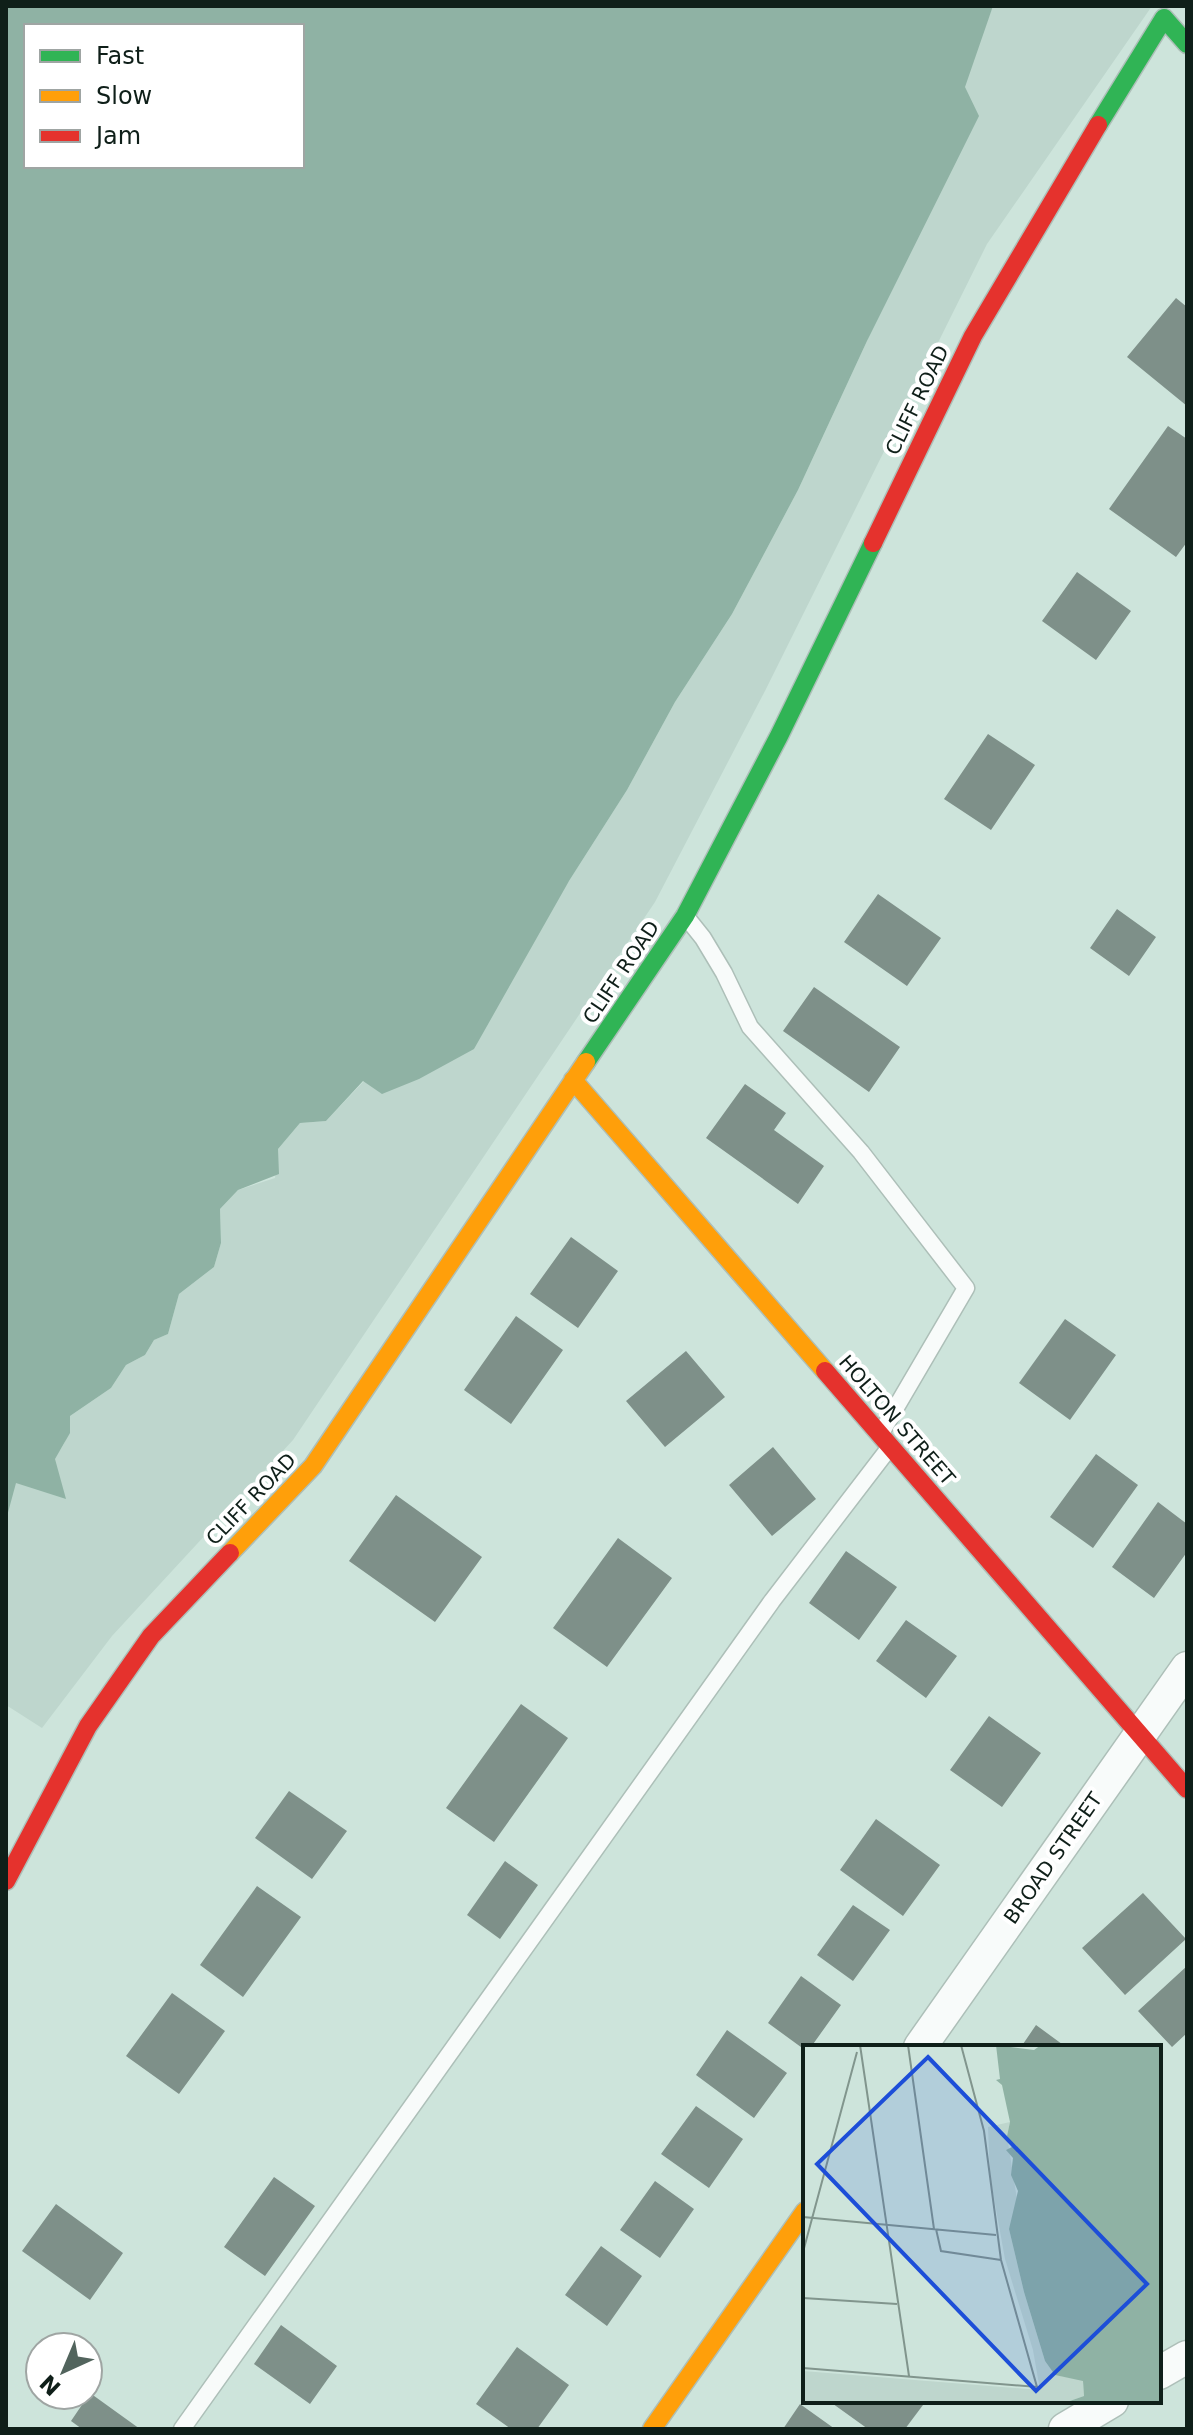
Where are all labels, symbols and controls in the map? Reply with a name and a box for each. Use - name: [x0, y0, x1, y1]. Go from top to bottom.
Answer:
- legend: [24, 24, 304, 168]
- text: Fast: [96, 42, 144, 70]
- text: Slow: [96, 82, 152, 110]
- text: Jam: [94, 122, 141, 150]
- street label: CLIFF ROAD: [880, 341, 954, 459]
- street label: CLIFF ROAD: [578, 916, 664, 1028]
- street label: HOLTON STREET: [834, 1350, 961, 1491]
- street label: CLIFF ROAD: [201, 1448, 301, 1550]
- street label: BROAD STREET: [999, 1787, 1108, 1928]
- inset map: [803, 2045, 1161, 2403]
- north arrow: [24, 2331, 104, 2411]
- text: N: [35, 2370, 66, 2400]

